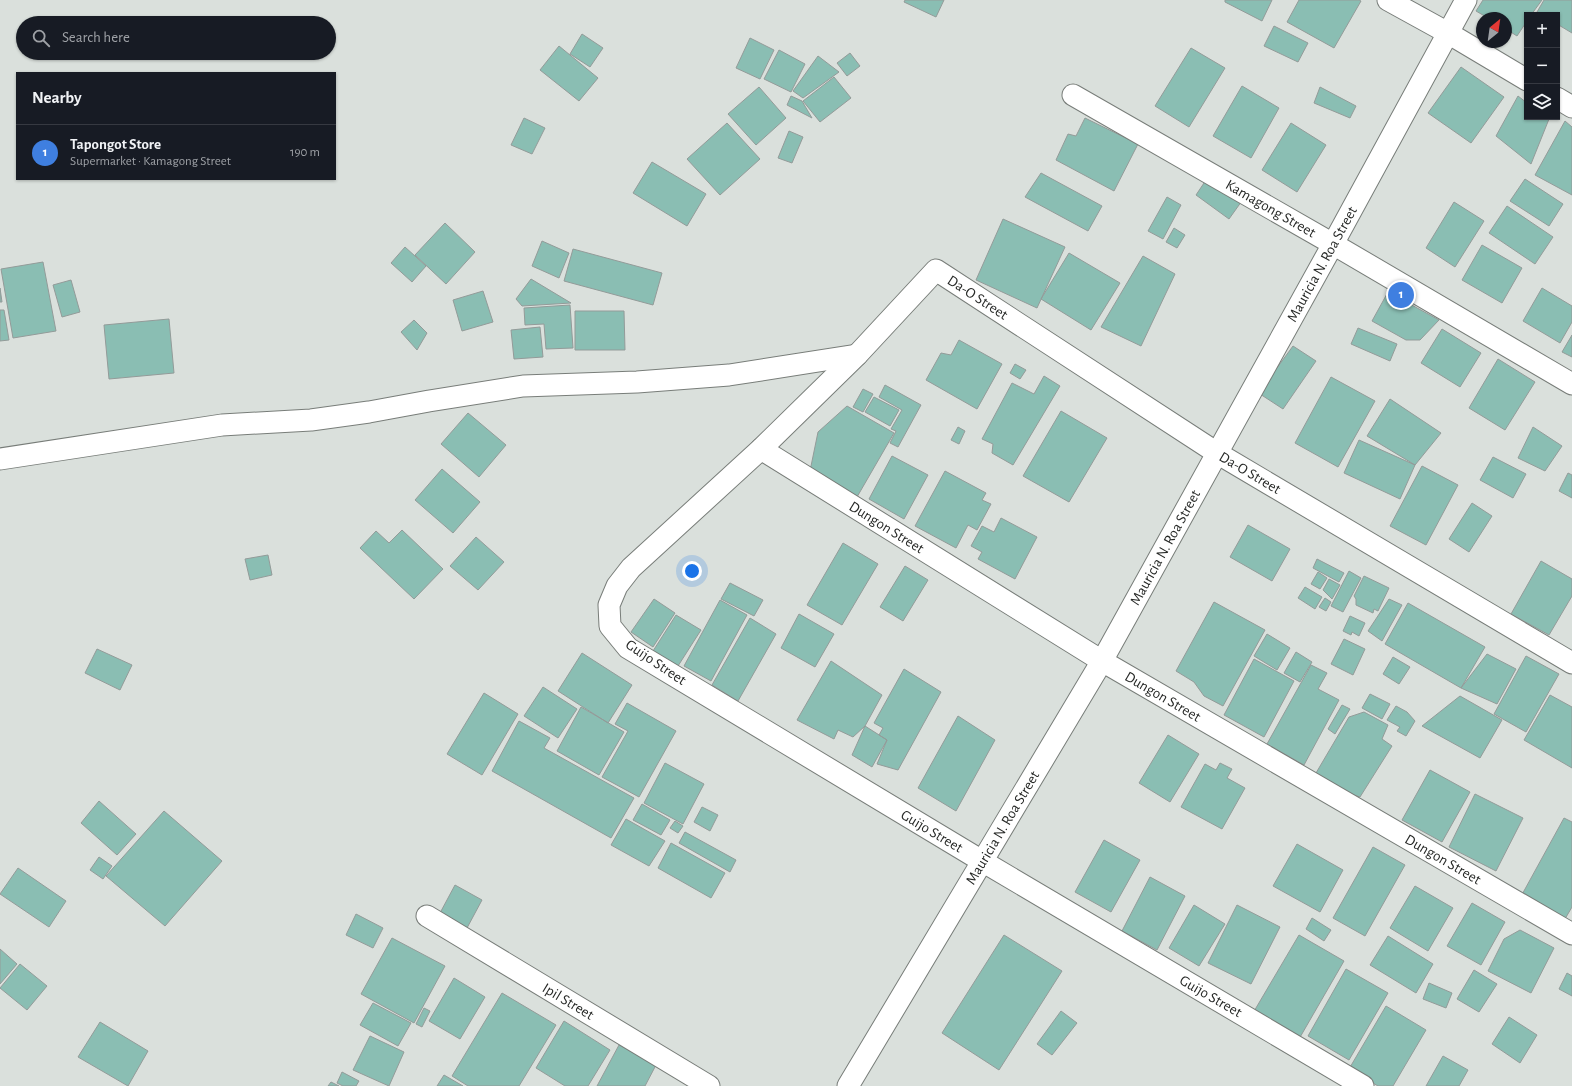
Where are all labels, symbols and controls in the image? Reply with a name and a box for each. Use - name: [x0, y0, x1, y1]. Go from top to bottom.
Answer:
- north arrow: [1476, 12, 1512, 48]
- map controls: [1524, 12, 1560, 120]
- button: +: [1524, 12, 1560, 48]
- search box: [16, 16, 336, 60]
- icon: search: [30, 27, 52, 49]
- text: Search here: [62, 30, 130, 45]
- button: −: [1524, 48, 1560, 84]
- button: layers: [1524, 84, 1560, 120]
- text: Nearby: [32, 89, 82, 106]
- text: Tapongot Store: [70, 137, 161, 152]
- text: 1: [43, 146, 47, 159]
- text: 190 m: [290, 146, 320, 159]
- text: Supermarket · Kamagong Street: [70, 155, 231, 168]
- street label: Kamagong Street: [1223, 177, 1318, 241]
- street label: Mauricia N. Roa Street: [1285, 204, 1360, 324]
- street label: Da-O Street: [945, 273, 1011, 323]
- pin: 1: [1388, 280, 1414, 310]
- street label: Da-O Street: [1217, 449, 1283, 497]
- street label: Mauricia N. Roa Street: [1128, 487, 1203, 608]
- street label: Dungon Street: [846, 499, 927, 557]
- your location: [682, 561, 702, 581]
- street label: Guijo Street: [623, 637, 689, 688]
- street label: Dungon Street: [1122, 669, 1203, 725]
- street label: Mauricia N. Roa Street: [963, 768, 1043, 887]
- street label: Guijo Street: [898, 807, 965, 856]
- street label: Dungon Street: [1402, 832, 1484, 888]
- street label: Guijo Street: [1177, 973, 1245, 1020]
- street label: Ipil Street: [540, 981, 596, 1023]

